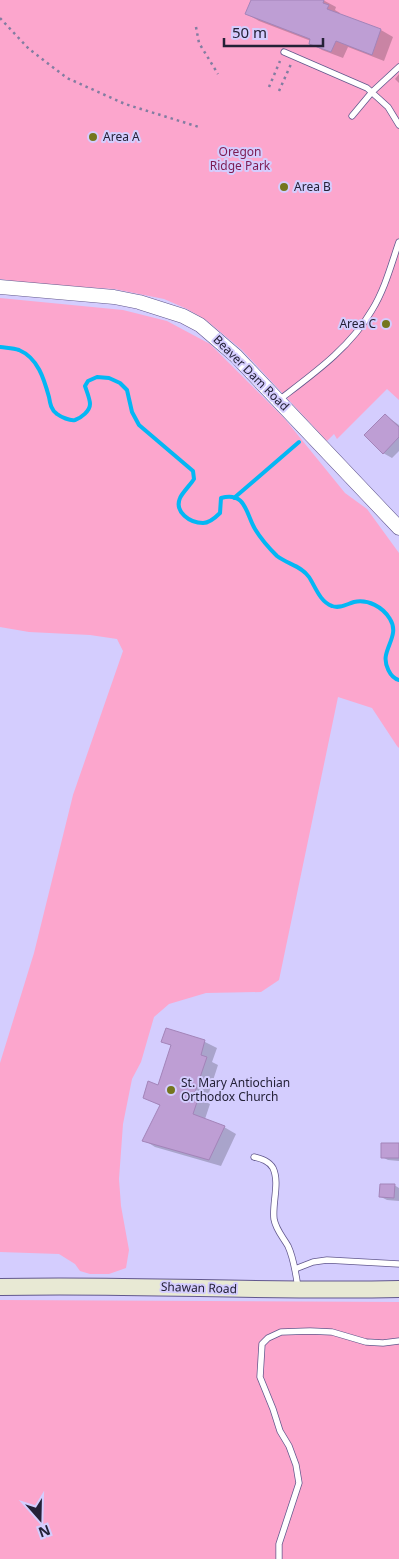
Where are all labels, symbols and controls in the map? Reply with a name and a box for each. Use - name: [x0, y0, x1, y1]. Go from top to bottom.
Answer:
- scale bar: [224, 15, 323, 47]
- text: 50 m: [232, 22, 267, 42]
- place label: Area A: [103, 128, 140, 145]
- marker: Area A: [87, 131, 99, 143]
- park label: Oregon Ridge Park: [210, 143, 271, 174]
- place label: Area B: [294, 178, 331, 195]
- marker: Area B: [278, 181, 290, 193]
- place label: Area C: [339, 315, 376, 332]
- marker: Area C: [380, 318, 392, 330]
- street label: Beaver Dam Road: [210, 331, 293, 414]
- place label: St. Mary Antiochian Orthodox Church: [181, 1074, 290, 1105]
- marker: St. Mary Antiochian Orthodox Church: [165, 1084, 177, 1096]
- street label: Shawan Road: [161, 1278, 237, 1297]
- north arrow: [15, 1494, 65, 1544]
- text: N: [36, 1521, 53, 1543]

